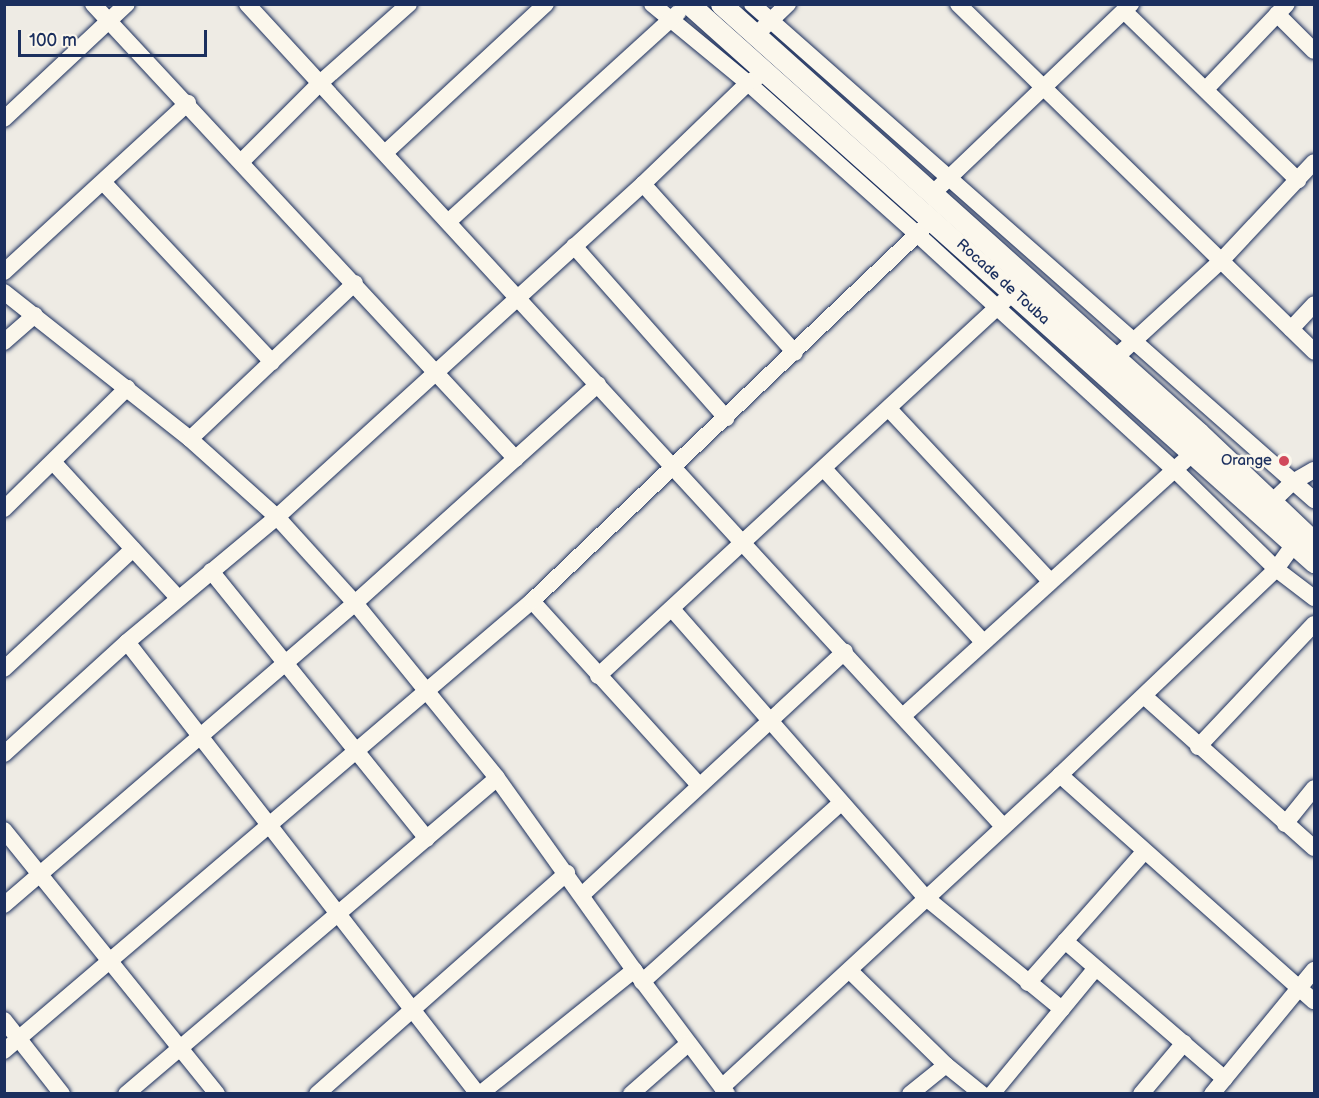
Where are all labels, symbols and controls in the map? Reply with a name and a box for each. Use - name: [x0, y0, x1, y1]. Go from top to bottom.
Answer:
- scale bar: [21, 18, 210, 56]
- text: 100 m: [29, 30, 77, 51]
- street label: Rocade de Touba: [952, 235, 1054, 329]
- place label: Orange: [1221, 452, 1272, 470]
- marker: Orange: [1277, 454, 1291, 468]

